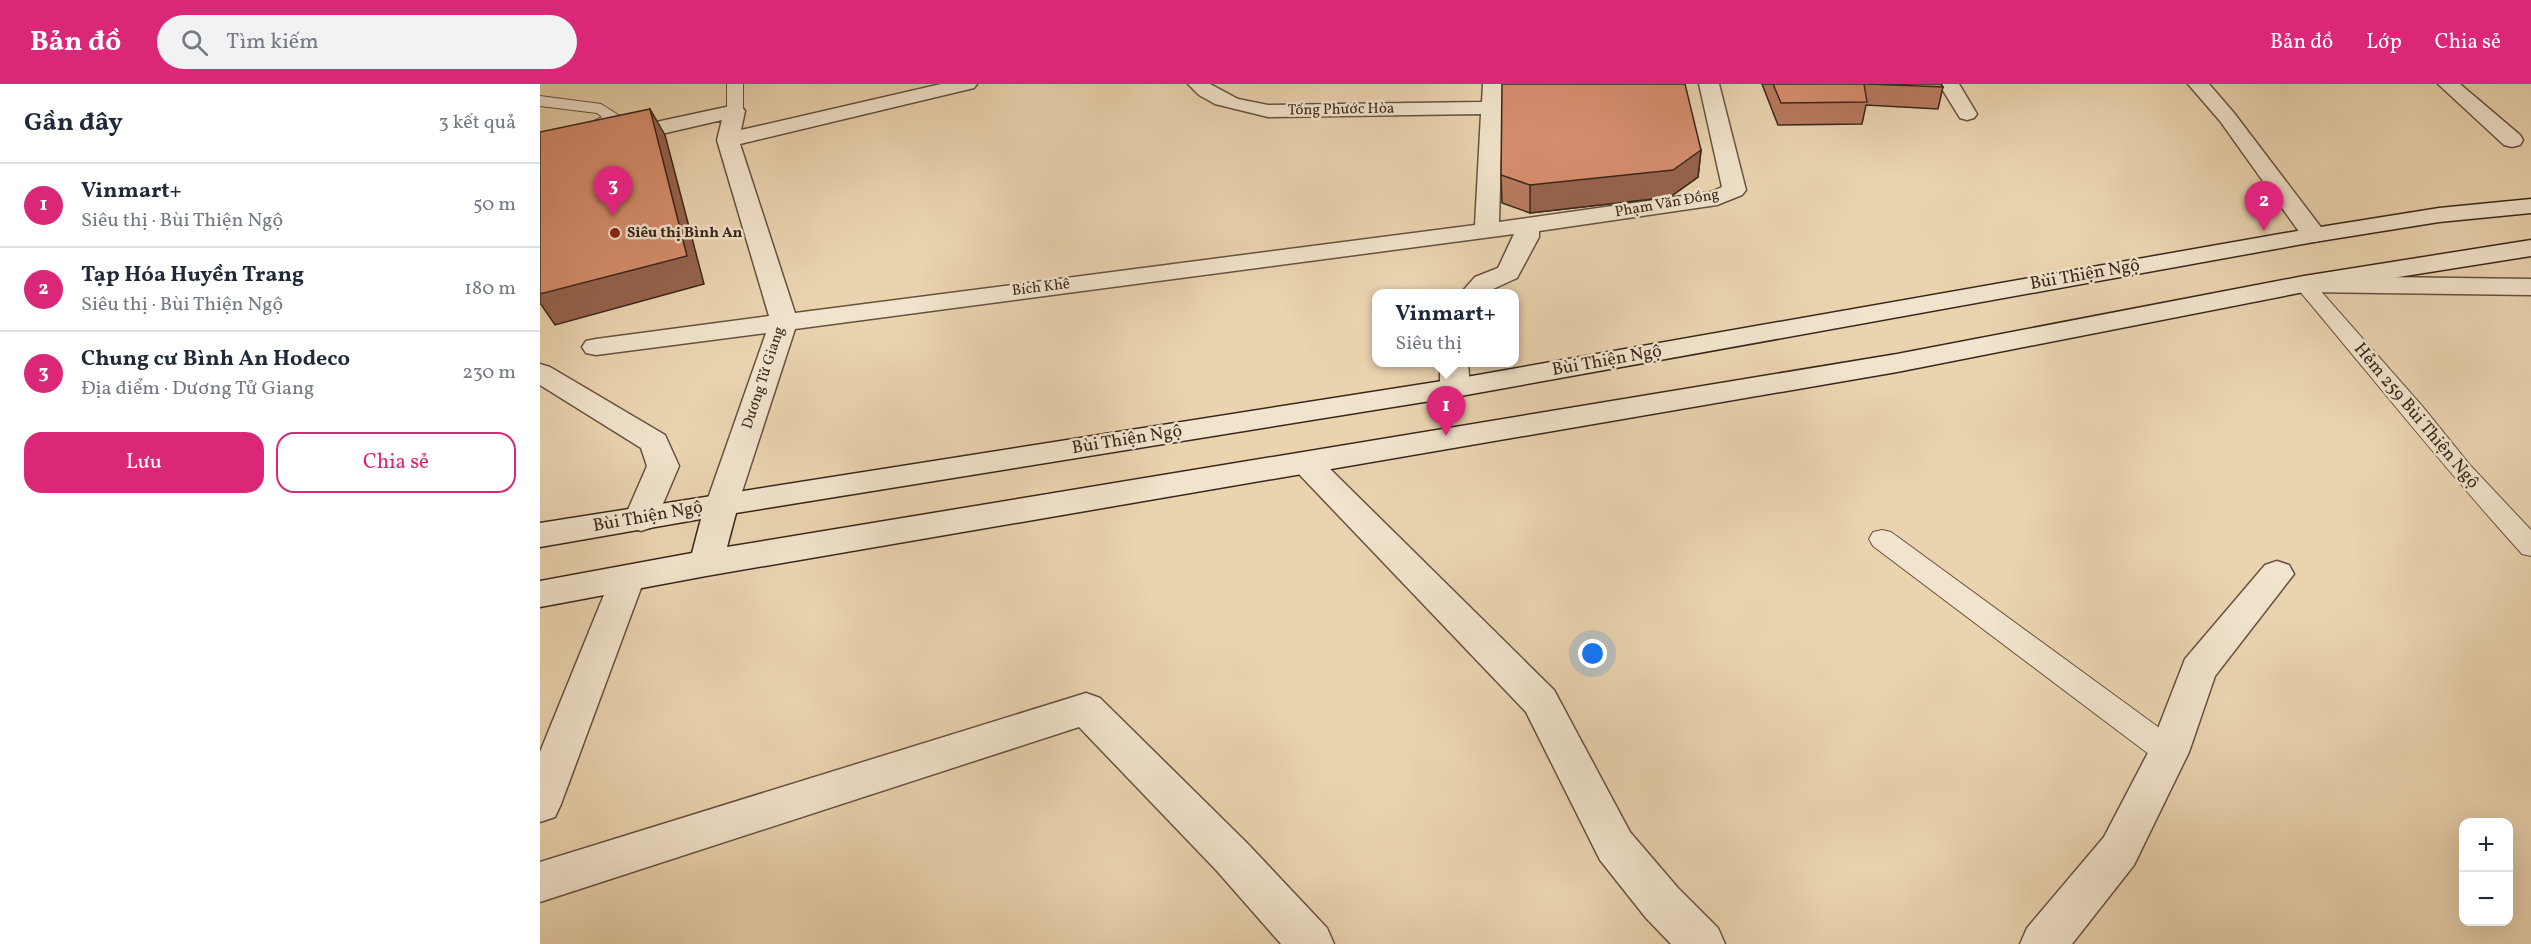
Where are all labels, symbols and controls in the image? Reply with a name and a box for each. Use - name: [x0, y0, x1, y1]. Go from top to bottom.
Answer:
- search box: [157, 15, 577, 69]
- text: Bản đồ: [30, 23, 121, 62]
- icon: search: [178, 26, 211, 59]
- text: Tìm kiếm: [226, 27, 319, 58]
- text: Bản đồ: [2270, 28, 2333, 57]
- text: Lớp: [2366, 28, 2402, 57]
- text: Chia sẻ: [2435, 28, 2501, 57]
- street label: Tống Phước Hòa: [1288, 99, 1394, 121]
- text: Gần đây: [24, 105, 123, 141]
- text: 3 kết quả: [438, 109, 516, 137]
- pin: 3: [594, 166, 632, 216]
- text: Vinmart+: [81, 176, 182, 207]
- pin: 2: [2244, 182, 2284, 231]
- street label: Phạm Văn Đồng: [1613, 184, 1721, 223]
- text: 1: [39, 191, 48, 219]
- text: 50 m: [473, 191, 516, 219]
- text: Siêu thị · Bùi Thiện Ngộ: [81, 207, 283, 235]
- place label: Siêu thị Bình An: [627, 223, 743, 244]
- marker: Siêu thị Bình An: [608, 226, 622, 240]
- street label: Bùi Thiện Ngộ: [2028, 253, 2142, 297]
- text: Tạp Hóa Huyền Trang: [81, 260, 304, 291]
- street label: Bích Khê: [1011, 274, 1071, 302]
- text: 2: [38, 275, 49, 303]
- text: 180 m: [464, 275, 516, 303]
- popup: [1372, 289, 1519, 367]
- text: Siêu thị · Bùi Thiện Ngộ: [81, 291, 283, 319]
- text: Vinmart+: [1395, 299, 1496, 330]
- street label: Dương Tử Giang: [738, 324, 791, 432]
- text: Siêu thị: [1395, 330, 1462, 358]
- street label: Hẻm 259 Bùi Thiện Ngộ: [2347, 338, 2485, 494]
- street label: Bùi Thiện Ngộ: [1550, 339, 1664, 383]
- text: Chung cư Bình An Hodeco: [81, 344, 350, 375]
- text: 3: [38, 359, 49, 387]
- text: 230 m: [462, 359, 516, 387]
- text: Địa điểm · Dương Tử Giang: [81, 375, 314, 403]
- pin: 1: [1426, 386, 1466, 436]
- street label: Bùi Thiện Ngộ: [1070, 419, 1184, 461]
- button: Lưu: [24, 432, 264, 493]
- button: Chia sẻ: [276, 432, 516, 493]
- street label: Bùi Thiện Ngộ: [591, 495, 705, 539]
- your location: [1578, 639, 1607, 668]
- map controls: [2459, 818, 2513, 926]
- button: +: [2459, 818, 2513, 872]
- button: −: [2459, 872, 2513, 926]

